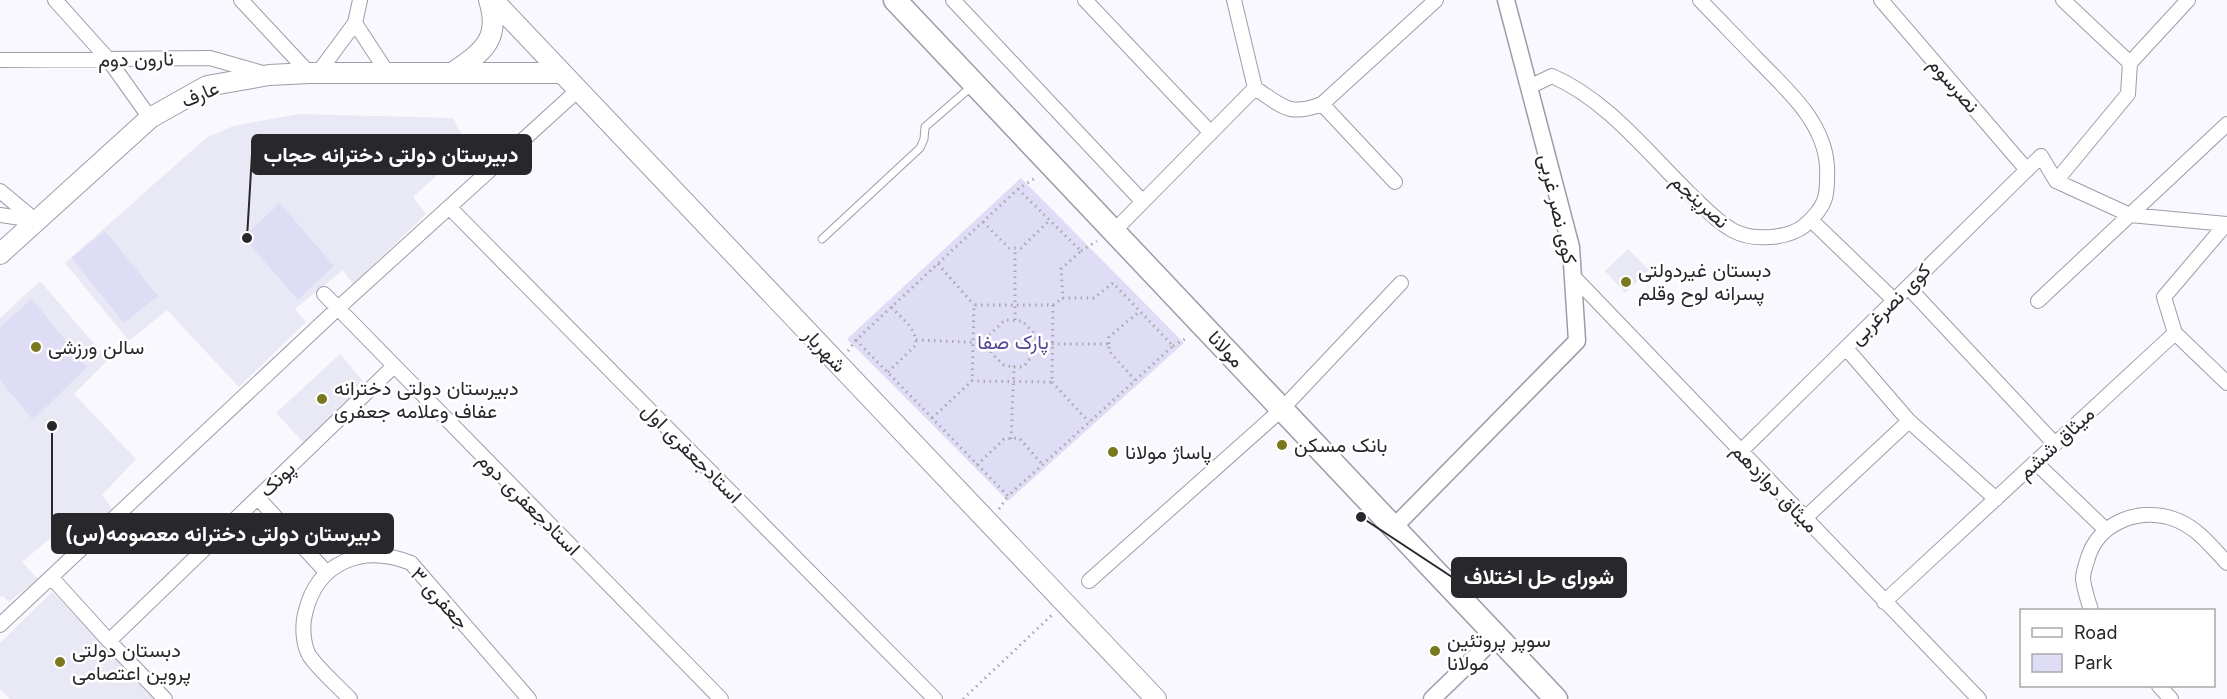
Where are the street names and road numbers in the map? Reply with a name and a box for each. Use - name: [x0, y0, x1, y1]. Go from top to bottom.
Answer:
- street label: نارون دوم: [98, 46, 174, 73]
- street label: نصرسوم: [1923, 52, 1985, 118]
- street label: عارف: [178, 75, 223, 113]
- street label: کوی نصر غربی: [1533, 152, 1582, 267]
- street label: نصرپنجم: [1665, 169, 1734, 235]
- street label: کوی نصرغربی: [1844, 258, 1936, 350]
- street label: شهریار: [797, 322, 851, 378]
- street label: مولانا: [1202, 326, 1249, 373]
- street label: استادجعفری اول: [636, 398, 747, 509]
- street label: میثاق ششم: [2013, 402, 2100, 485]
- street label: میثاق دوازدهم: [1726, 438, 1824, 538]
- street label: استادجعفری دوم: [472, 448, 585, 561]
- street label: پونک: [254, 456, 301, 503]
- street label: جعفری ۳: [405, 562, 474, 635]

